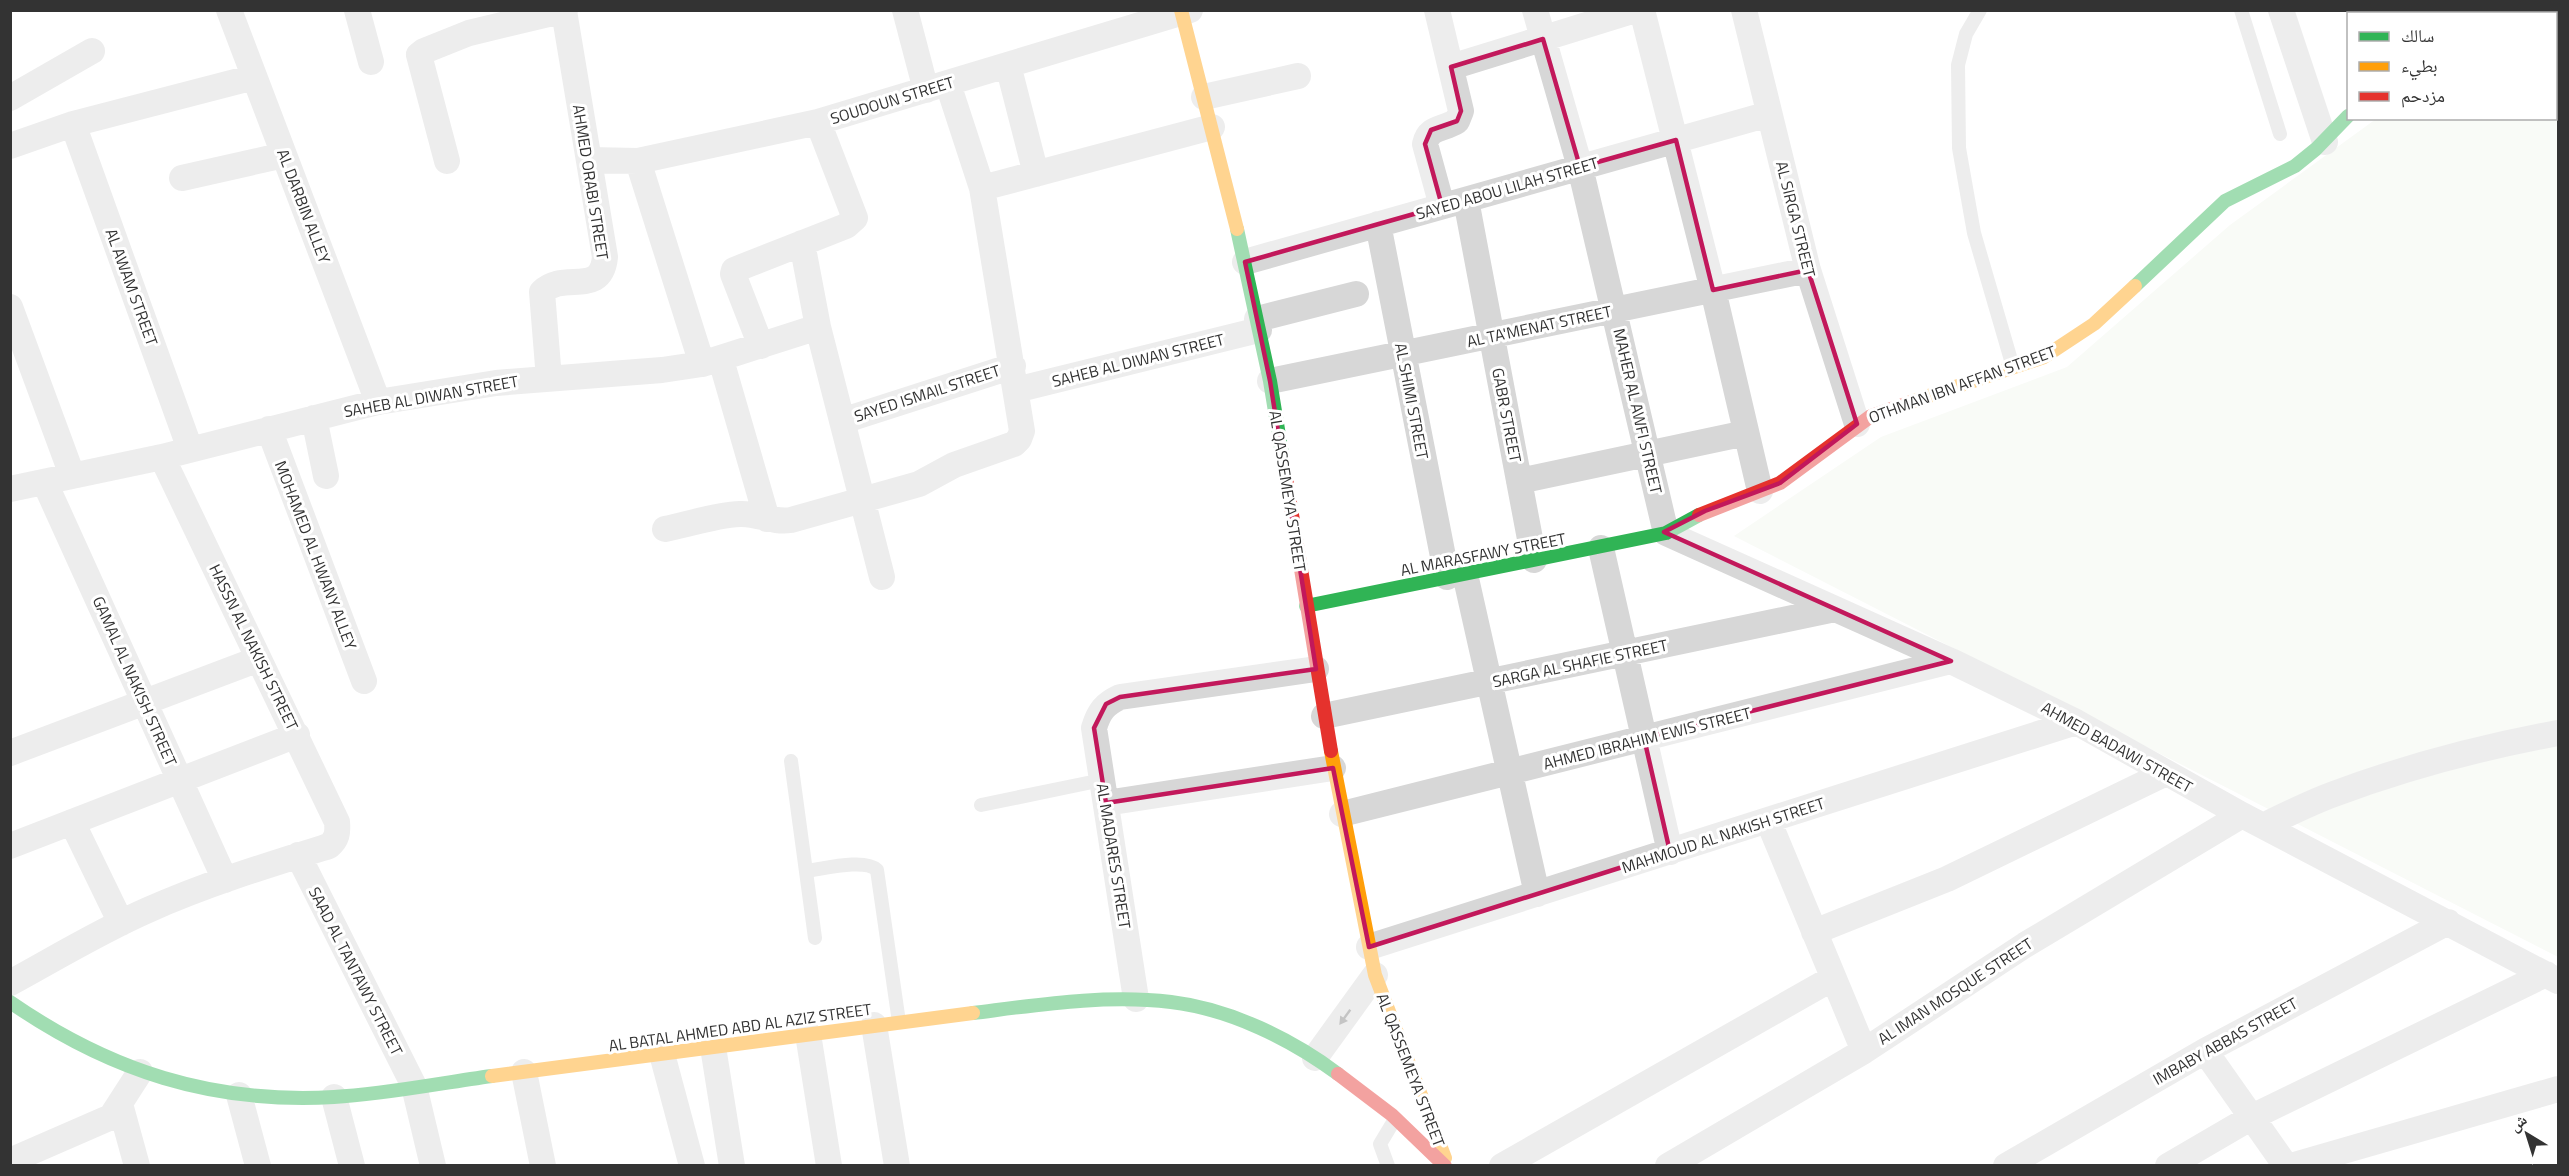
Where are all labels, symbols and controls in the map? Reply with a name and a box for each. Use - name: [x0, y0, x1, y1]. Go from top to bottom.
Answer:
- legend: [2347, 12, 2557, 120]
- text: سالك: [2401, 22, 2434, 49]
- text: بطيء: [2401, 52, 2438, 81]
- street label: SOUDOUN STREET: [827, 70, 957, 130]
- text: مزدحم: [2401, 82, 2445, 109]
- street label: AHMED ORABI STREET: [567, 103, 615, 262]
- street label: AL DARBIN ALLEY: [271, 145, 337, 267]
- street label: SAYED ABOU LILAH STREET: [1413, 150, 1601, 226]
- street label: AL SIRGA STREET: [1770, 158, 1822, 280]
- street label: AL AWAM STREET: [100, 225, 165, 350]
- street label: AL TA'MENAT STREET: [1464, 299, 1614, 353]
- street label: MAHER AL AWFI STREET: [1607, 326, 1669, 497]
- street label: SAHEB AL DIWAN STREET: [1049, 327, 1227, 393]
- street label: OTHMAN IBN AFFAN STREET: [1865, 339, 2060, 429]
- street label: AL SHIMI STREET: [1389, 341, 1435, 462]
- street label: SAYED ISMAIL STREET: [851, 358, 1004, 428]
- street label: GABR STREET: [1486, 366, 1528, 465]
- street label: SAHEB AL DIWAN STREET: [342, 369, 521, 423]
- street label: AL QASSEMEYA STREET: [1263, 409, 1313, 574]
- street label: MOHAMED AL HWANY ALLEY: [269, 457, 363, 653]
- street label: AL MARASFAWY STREET: [1398, 526, 1568, 582]
- street label: HASSN AL NAKISH STREET: [203, 560, 305, 735]
- street label: GAMAL AL NAKISH STREET: [87, 592, 184, 770]
- street label: SARGA AL SHAFIE STREET: [1490, 633, 1670, 693]
- street label: AHMED BADAWI STREET: [2037, 695, 2198, 799]
- street label: AHMED IBRAHIM EWIS STREET: [1541, 700, 1754, 775]
- street label: AL MADARES STREET: [1091, 781, 1137, 931]
- street label: MAHMOUD AL NAKISH STREET: [1618, 791, 1828, 879]
- street label: SAAD AL TANTAWY STREET: [303, 883, 409, 1060]
- street label: AL IMAN MOSQUE STREET: [1873, 931, 2038, 1050]
- street label: AL QASSEMEYA STREET: [1371, 990, 1452, 1151]
- street label: IMBABY ABBAS STREET: [2148, 991, 2302, 1091]
- street label: AL BATAL AHMED ABD AL AZIZ STREET: [607, 997, 874, 1057]
- one-way arrow: [1339, 1009, 1351, 1024]
- north arrow: [2497, 1104, 2557, 1164]
- text: ش: [2504, 1107, 2532, 1137]

